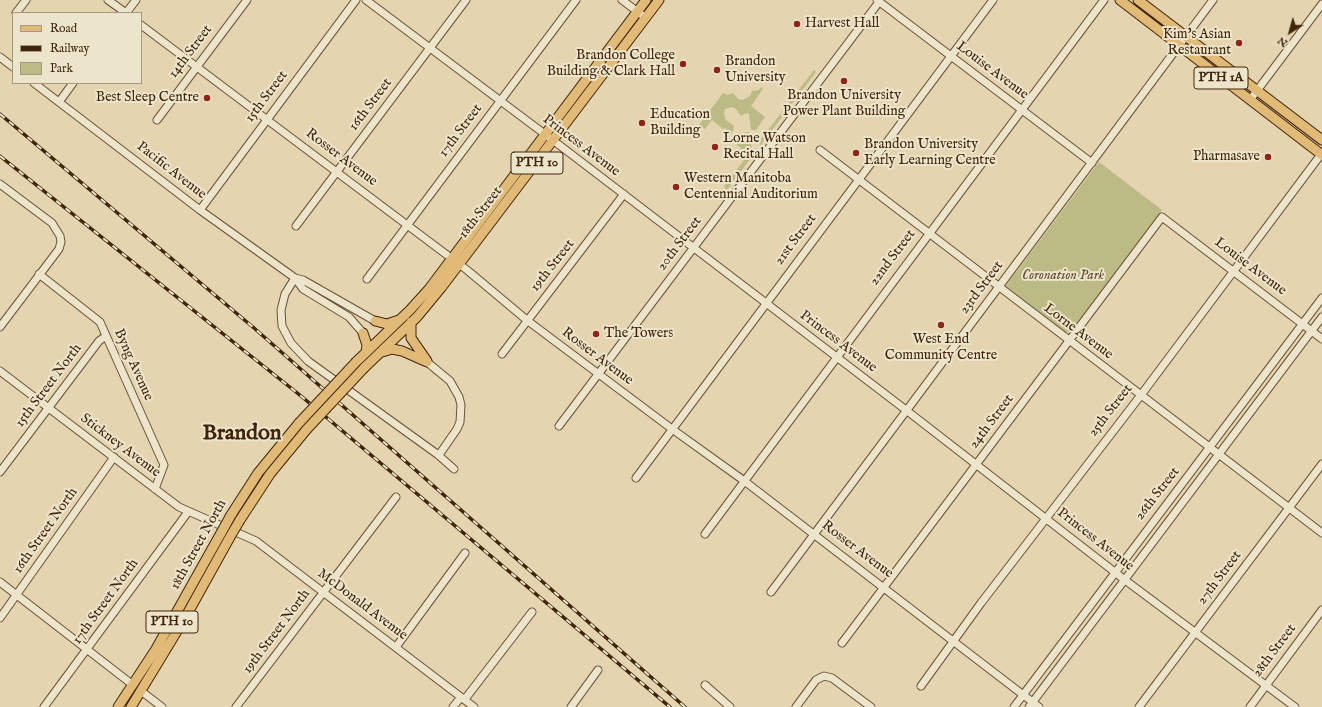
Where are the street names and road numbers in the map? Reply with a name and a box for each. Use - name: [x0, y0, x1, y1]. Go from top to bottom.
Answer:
- street label: 14th Street: [166, 22, 216, 82]
- street label: Louise Avenue: [953, 38, 1031, 104]
- road number: PTH 1A: [1194, 67, 1248, 89]
- street label: 15th Street: [242, 68, 292, 126]
- street label: 16th Street: [346, 76, 396, 134]
- street label: 17th Street: [436, 101, 486, 161]
- street label: Princess Avenue: [539, 111, 623, 181]
- street label: Rosser Avenue: [302, 126, 380, 190]
- street label: Pacific Avenue: [133, 139, 209, 203]
- road number: PTH 10: [511, 152, 563, 174]
- street label: 18th Street: [456, 184, 506, 242]
- street label: 21st Street: [771, 211, 821, 269]
- street label: 20th Street: [654, 214, 706, 274]
- street label: 22nd Street: [866, 227, 920, 289]
- street label: Louise Avenue: [1211, 234, 1289, 300]
- street label: 19th Street: [527, 237, 579, 295]
- street label: 23rd Street: [957, 258, 1007, 318]
- street label: Lorne Avenue: [1040, 300, 1116, 364]
- street label: Princess Avenue: [796, 307, 880, 377]
- street label: Rosser Avenue: [558, 325, 636, 389]
- street label: Byng Avenue: [110, 326, 156, 404]
- street label: 15th Street North: [12, 341, 86, 431]
- street label: 25th Street: [1085, 382, 1137, 440]
- street label: 24th Street: [966, 392, 1018, 452]
- street label: Stickney Avenue: [77, 410, 163, 482]
- street label: 26th Street: [1132, 464, 1184, 524]
- street label: 16th Street North: [10, 485, 82, 577]
- street label: 18th Street North: [167, 497, 231, 593]
- street label: Princess Avenue: [1053, 505, 1137, 575]
- street label: Rosser Avenue: [818, 518, 896, 582]
- street label: 27th Street: [1194, 548, 1246, 608]
- street label: 17th Street North: [69, 556, 143, 648]
- street label: McDonald Avenue: [314, 566, 410, 644]
- street label: 19th Street North: [240, 587, 314, 677]
- road number: PTH 10: [146, 611, 198, 633]
- street label: 28th Street: [1250, 621, 1300, 681]

